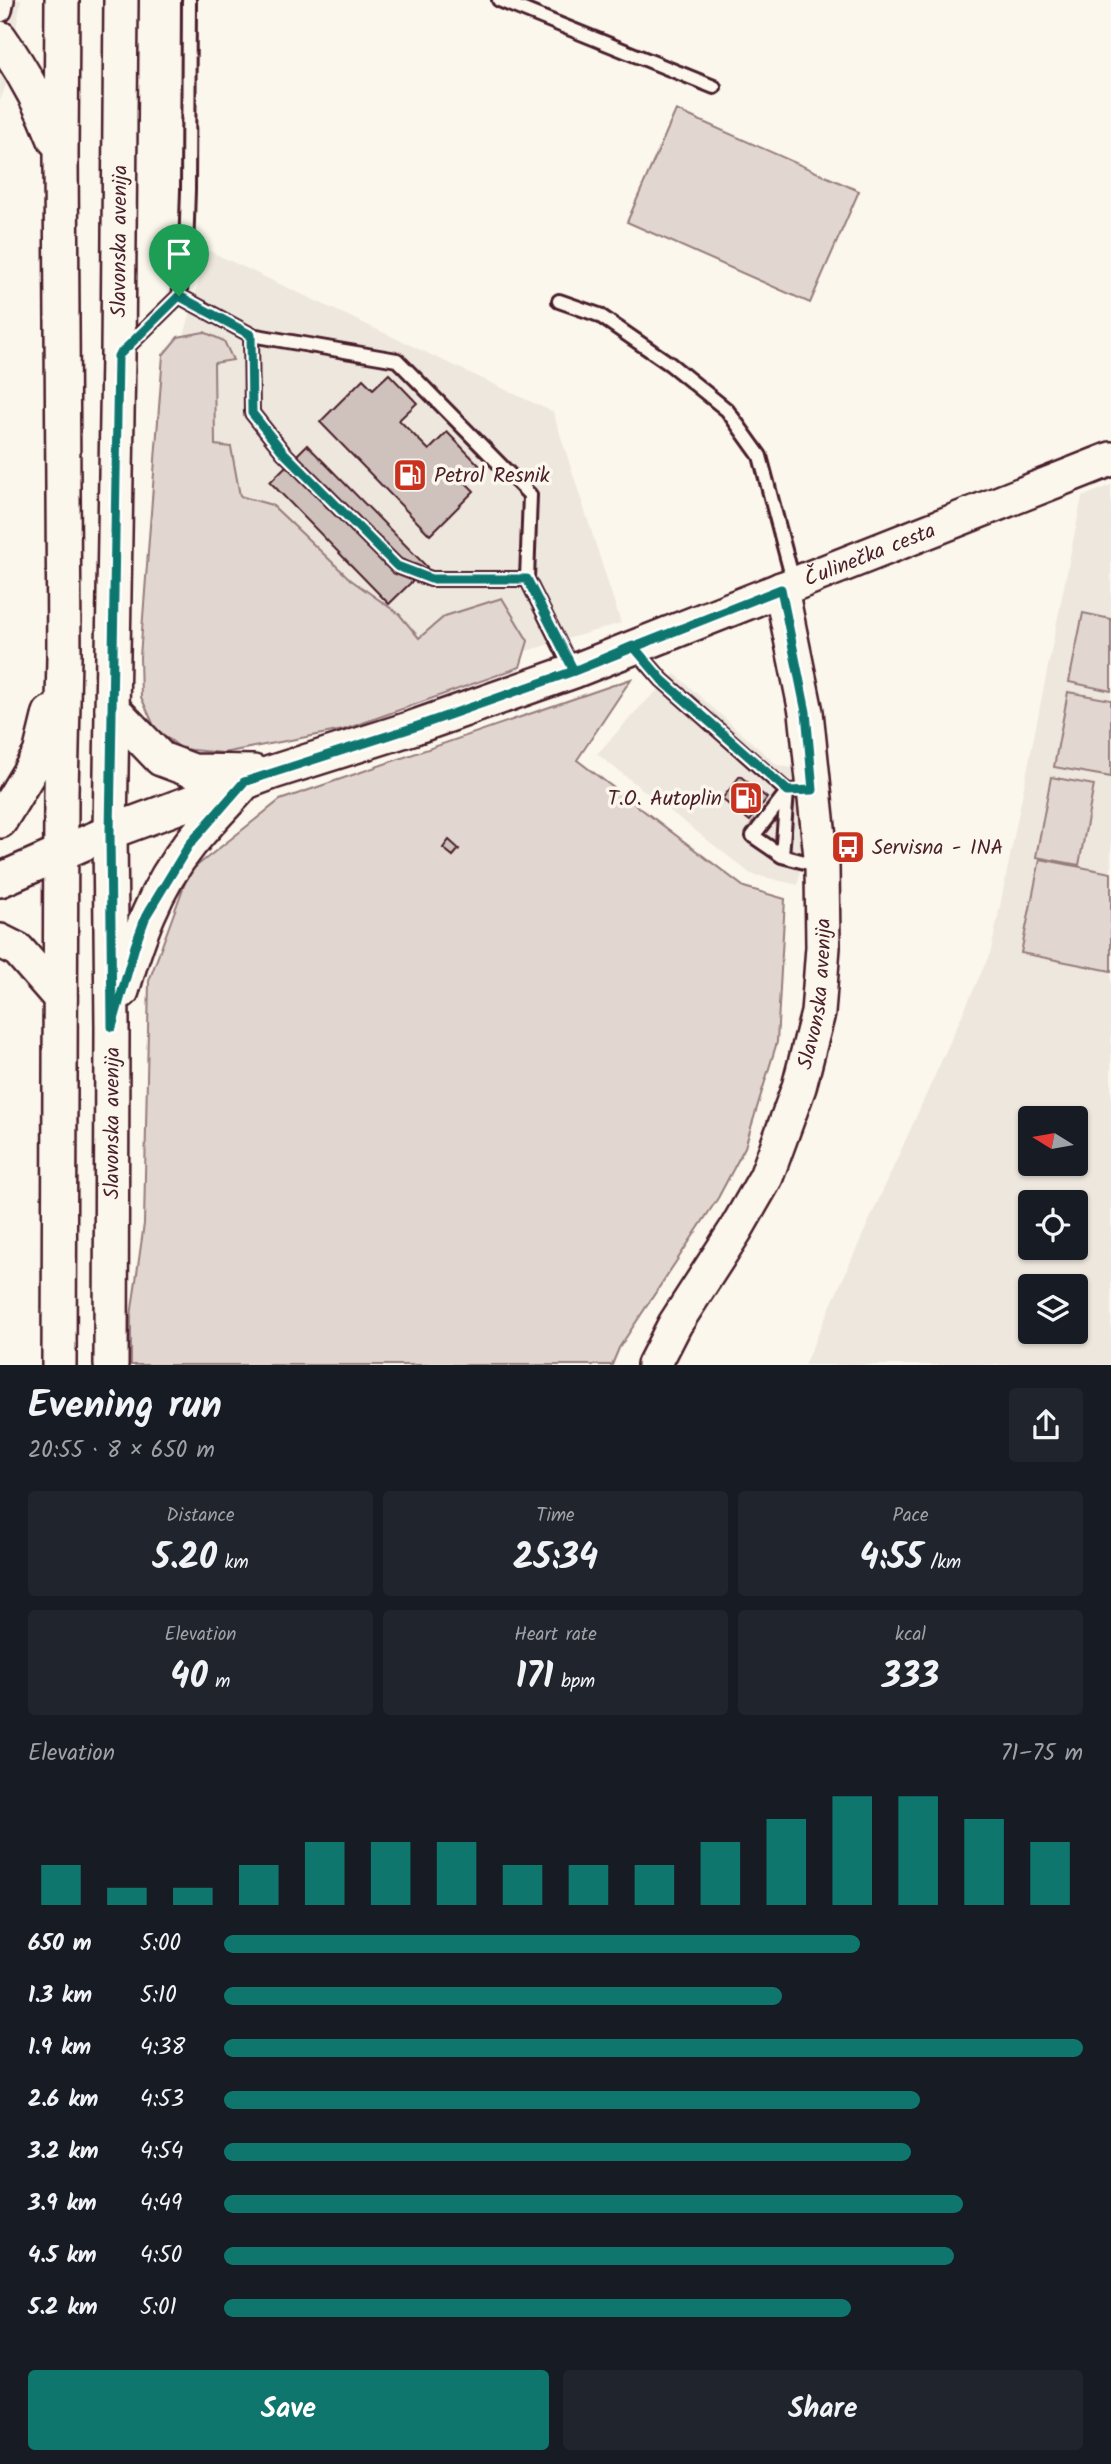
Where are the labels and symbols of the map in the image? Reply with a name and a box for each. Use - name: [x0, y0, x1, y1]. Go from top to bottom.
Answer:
- street label: Slavonska avenija: [103, 165, 138, 317]
- pin: [149, 224, 209, 296]
- fuel station icon: Petrol Resnik: [391, 456, 429, 494]
- place label: Petrol Resnik: [434, 460, 550, 493]
- street label: Čulinečka cesta: [800, 515, 941, 597]
- fuel station icon: T.O. Autoplin: [727, 779, 765, 817]
- place label: T.O. Autoplin: [608, 783, 722, 816]
- bus stop icon: Servisna - INA: [829, 828, 867, 866]
- place label: Servisna - INA: [872, 832, 1003, 865]
- street label: Slavonska avenija: [789, 918, 841, 1073]
- street label: Slavonska avenija: [96, 1047, 130, 1199]
- north arrow: [1018, 1106, 1088, 1176]

